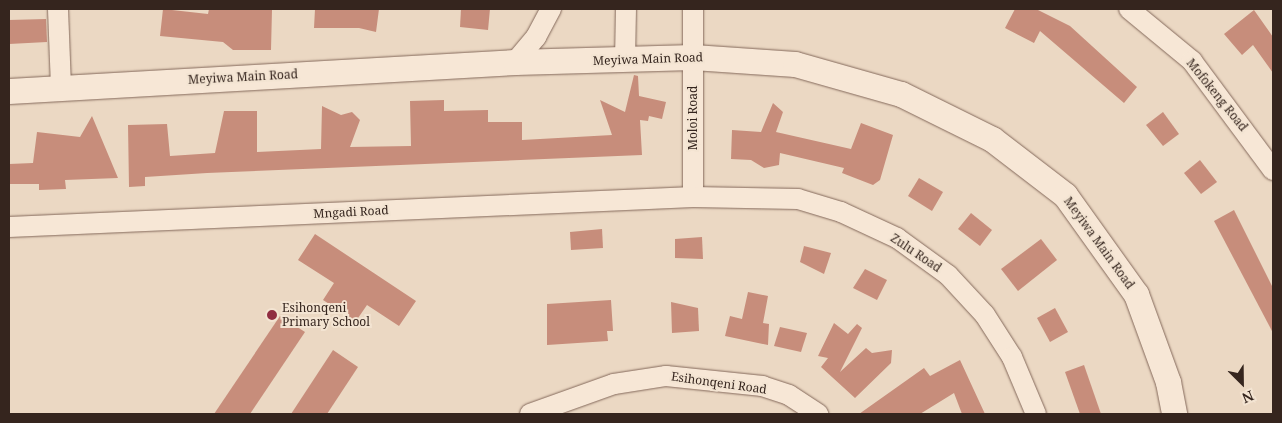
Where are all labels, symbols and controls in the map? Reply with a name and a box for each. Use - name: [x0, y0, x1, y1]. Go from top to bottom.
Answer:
- street label: Meyiwa Main Road: [593, 50, 703, 68]
- street label: Mofokeng Road: [1183, 56, 1251, 134]
- street label: Meyiwa Main Road: [188, 67, 298, 87]
- street label: Moloi Road: [686, 86, 700, 150]
- street label: Meyiwa Main Road: [1061, 194, 1137, 292]
- street label: Mngadi Road: [313, 203, 389, 221]
- street label: Zulu Road: [888, 231, 944, 275]
- place label: Esihonqeni Primary School: [282, 301, 370, 329]
- marker: Esihonqeni Primary School: [266, 309, 278, 321]
- north arrow: [1217, 358, 1267, 408]
- street label: Esihonqeni Road: [670, 369, 768, 397]
- text: N: [1239, 386, 1257, 408]

